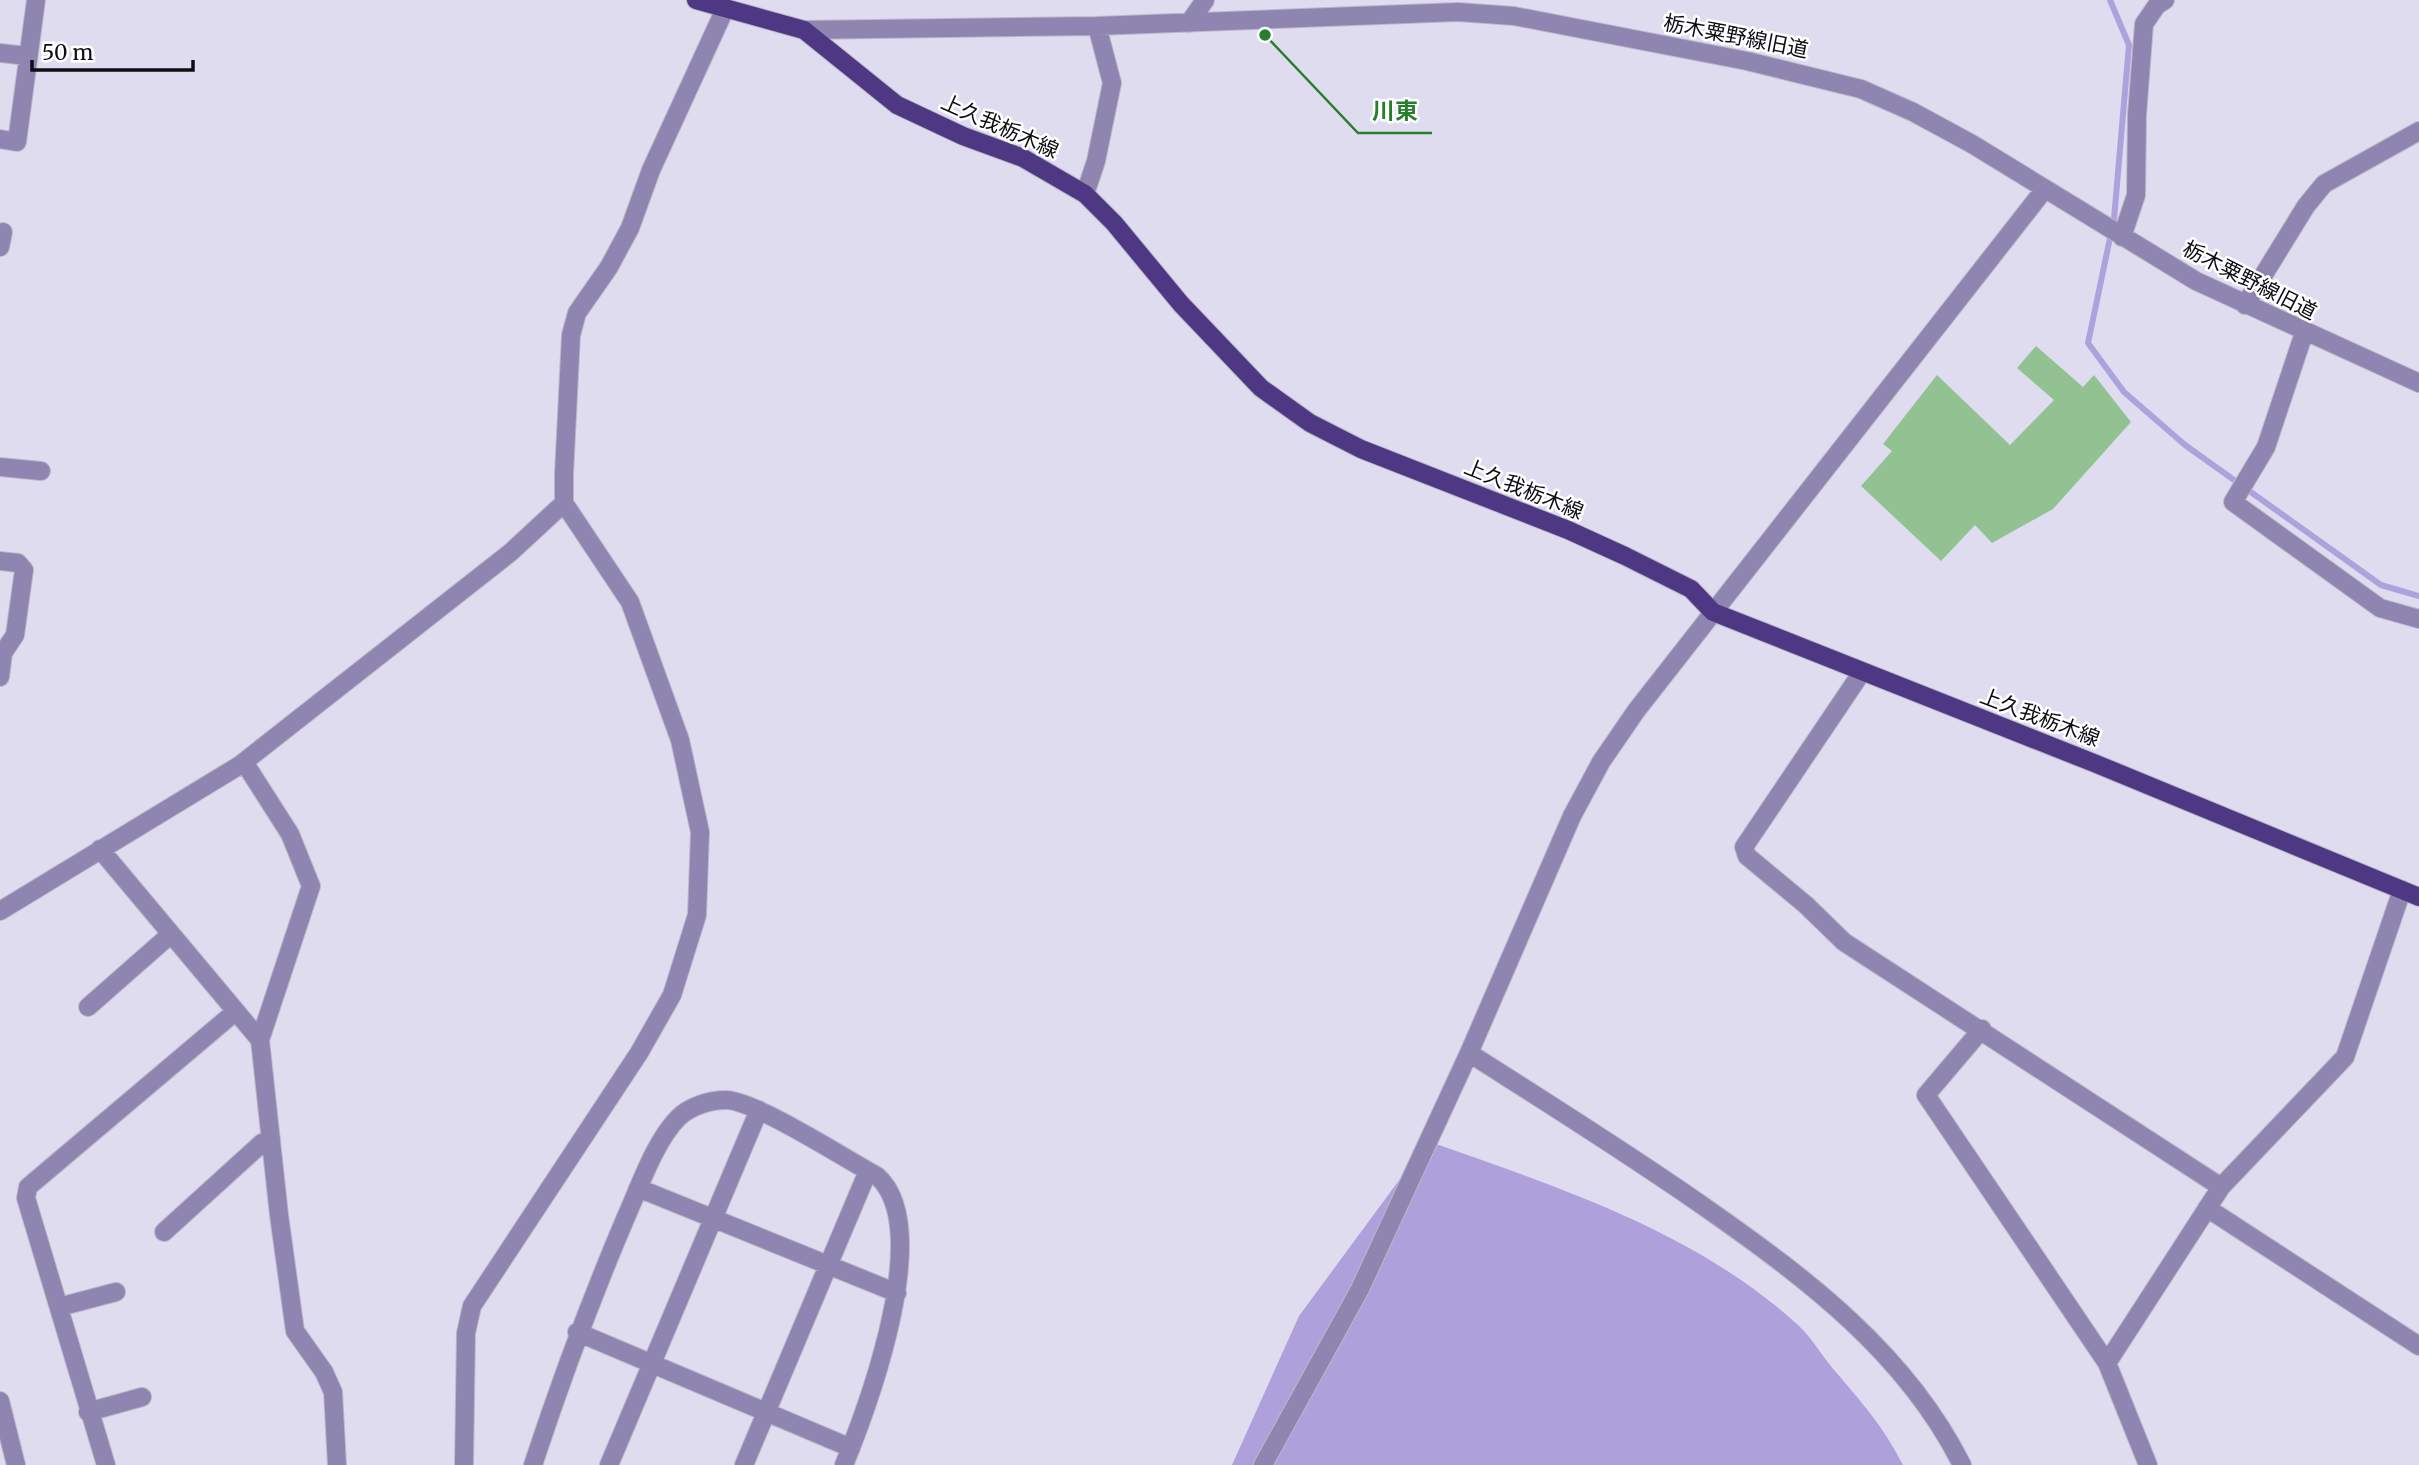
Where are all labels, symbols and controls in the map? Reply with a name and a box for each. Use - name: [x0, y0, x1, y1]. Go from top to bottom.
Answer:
- street label: 栃木粟野線旧道: [1661, 9, 1811, 63]
- scale bar: [32, 28, 192, 72]
- text: 50 m: [42, 39, 93, 66]
- street label: 上久我栃木線: [937, 88, 1063, 164]
- callout: 川東: [1358, 89, 1432, 133]
- text: 川東: [1372, 96, 1418, 125]
- street label: 栃木粟野線旧道: [2178, 235, 2322, 325]
- street label: 上久我栃木線: [1461, 453, 1587, 525]
- street label: 上久我栃木線: [1976, 682, 2104, 752]

